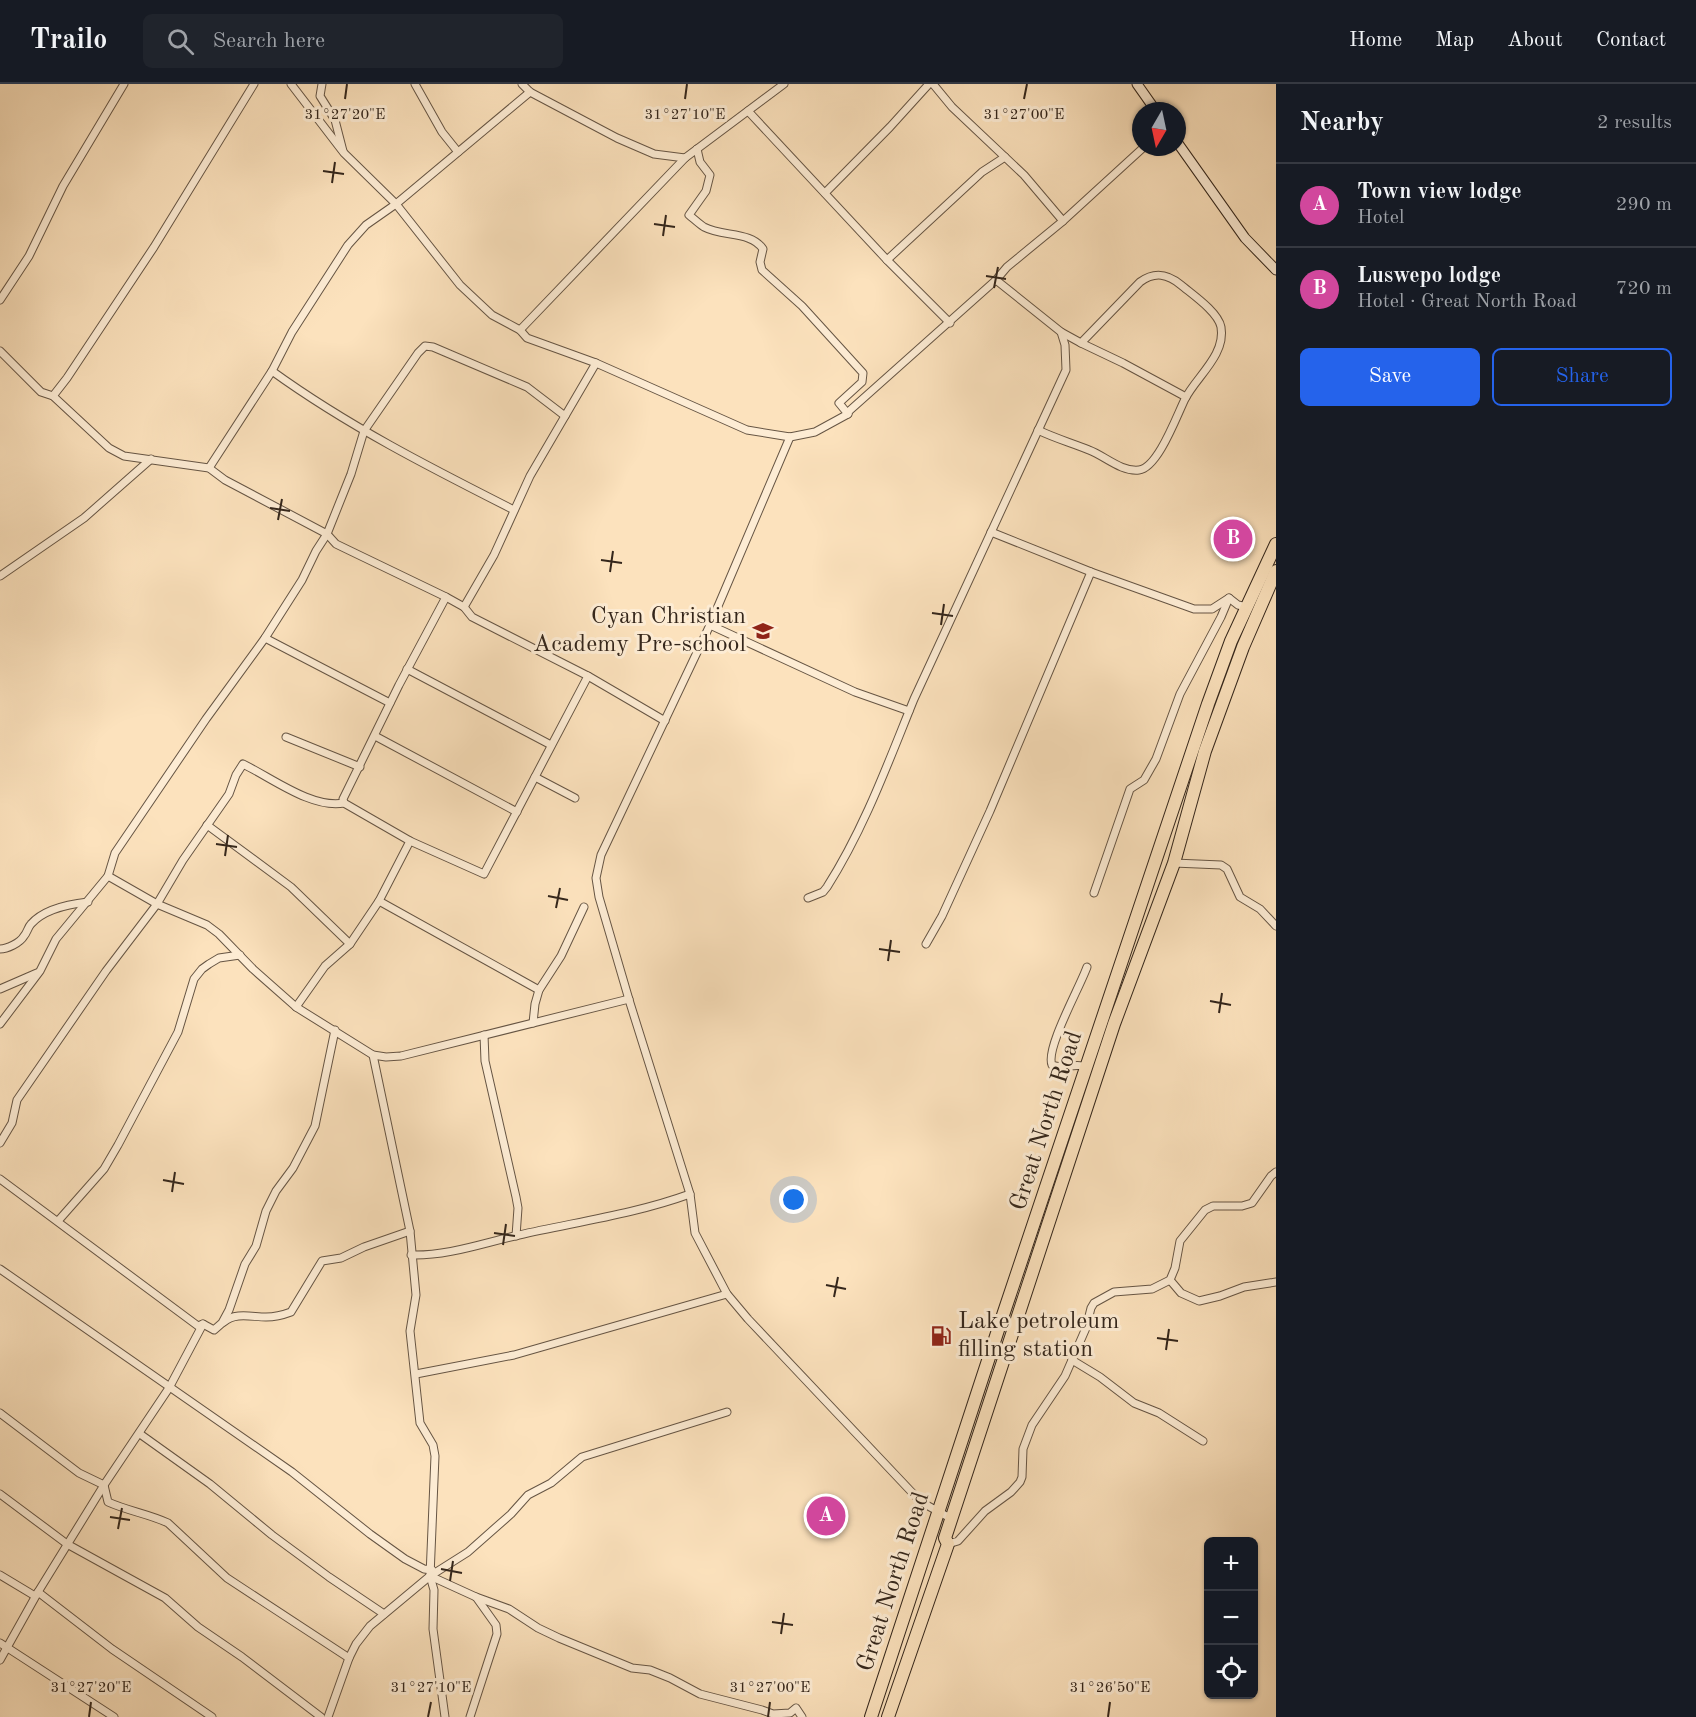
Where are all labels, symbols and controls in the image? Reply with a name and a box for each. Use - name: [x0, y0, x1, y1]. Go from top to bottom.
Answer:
- search box: [143, 14, 563, 68]
- icon: search: [164, 25, 197, 58]
- text: Trailo: [30, 27, 107, 55]
- text: Search here: [212, 30, 325, 52]
- text: Home: [1349, 30, 1402, 51]
- text: Map: [1435, 30, 1474, 51]
- text: About: [1507, 30, 1563, 51]
- text: Contact: [1596, 30, 1666, 51]
- north arrow: [1132, 102, 1186, 156]
- text: 31°27'20"E: [305, 108, 385, 123]
- text: 31°27'10"E: [645, 108, 725, 123]
- text: 31°27'00"E: [984, 108, 1064, 123]
- text: Nearby: [1300, 110, 1384, 136]
- text: 2 results: [1597, 113, 1672, 133]
- text: Town view lodge: [1357, 181, 1522, 203]
- text: A: [1312, 195, 1327, 215]
- text: 290 m: [1616, 195, 1672, 215]
- text: Hotel: [1357, 208, 1404, 228]
- text: Luswepo lodge: [1357, 265, 1501, 287]
- text: B: [1312, 279, 1327, 299]
- text: 720 m: [1616, 279, 1672, 299]
- text: Hotel · Great North Road: [1357, 292, 1577, 312]
- button: Save: [1300, 348, 1480, 406]
- button: Share: [1492, 348, 1672, 406]
- pin: B: [1214, 516, 1252, 562]
- place label: Cyan Christian Academy Pre-school: [533, 605, 746, 657]
- school or university icon: Cyan Christian Academy Pre-school: [751, 619, 775, 643]
- street label: Great North Road: [1007, 1028, 1087, 1214]
- your location: [779, 1185, 808, 1214]
- place label: Lake petroleum filling station: [958, 1310, 1119, 1362]
- fuel station icon: Lake petroleum filling station: [929, 1324, 953, 1348]
- street label: Great North Road: [854, 1489, 934, 1675]
- pin: A: [806, 1494, 846, 1538]
- map controls: [1204, 1537, 1258, 1699]
- button: +: [1204, 1537, 1258, 1591]
- button: −: [1204, 1591, 1258, 1645]
- button: locate: [1204, 1645, 1258, 1699]
- text: 31°27'20"E: [51, 1681, 131, 1696]
- text: 31°27'10"E: [391, 1681, 471, 1696]
- text: 31°27'00"E: [730, 1681, 810, 1696]
- text: 31°26'50"E: [1070, 1681, 1150, 1696]

